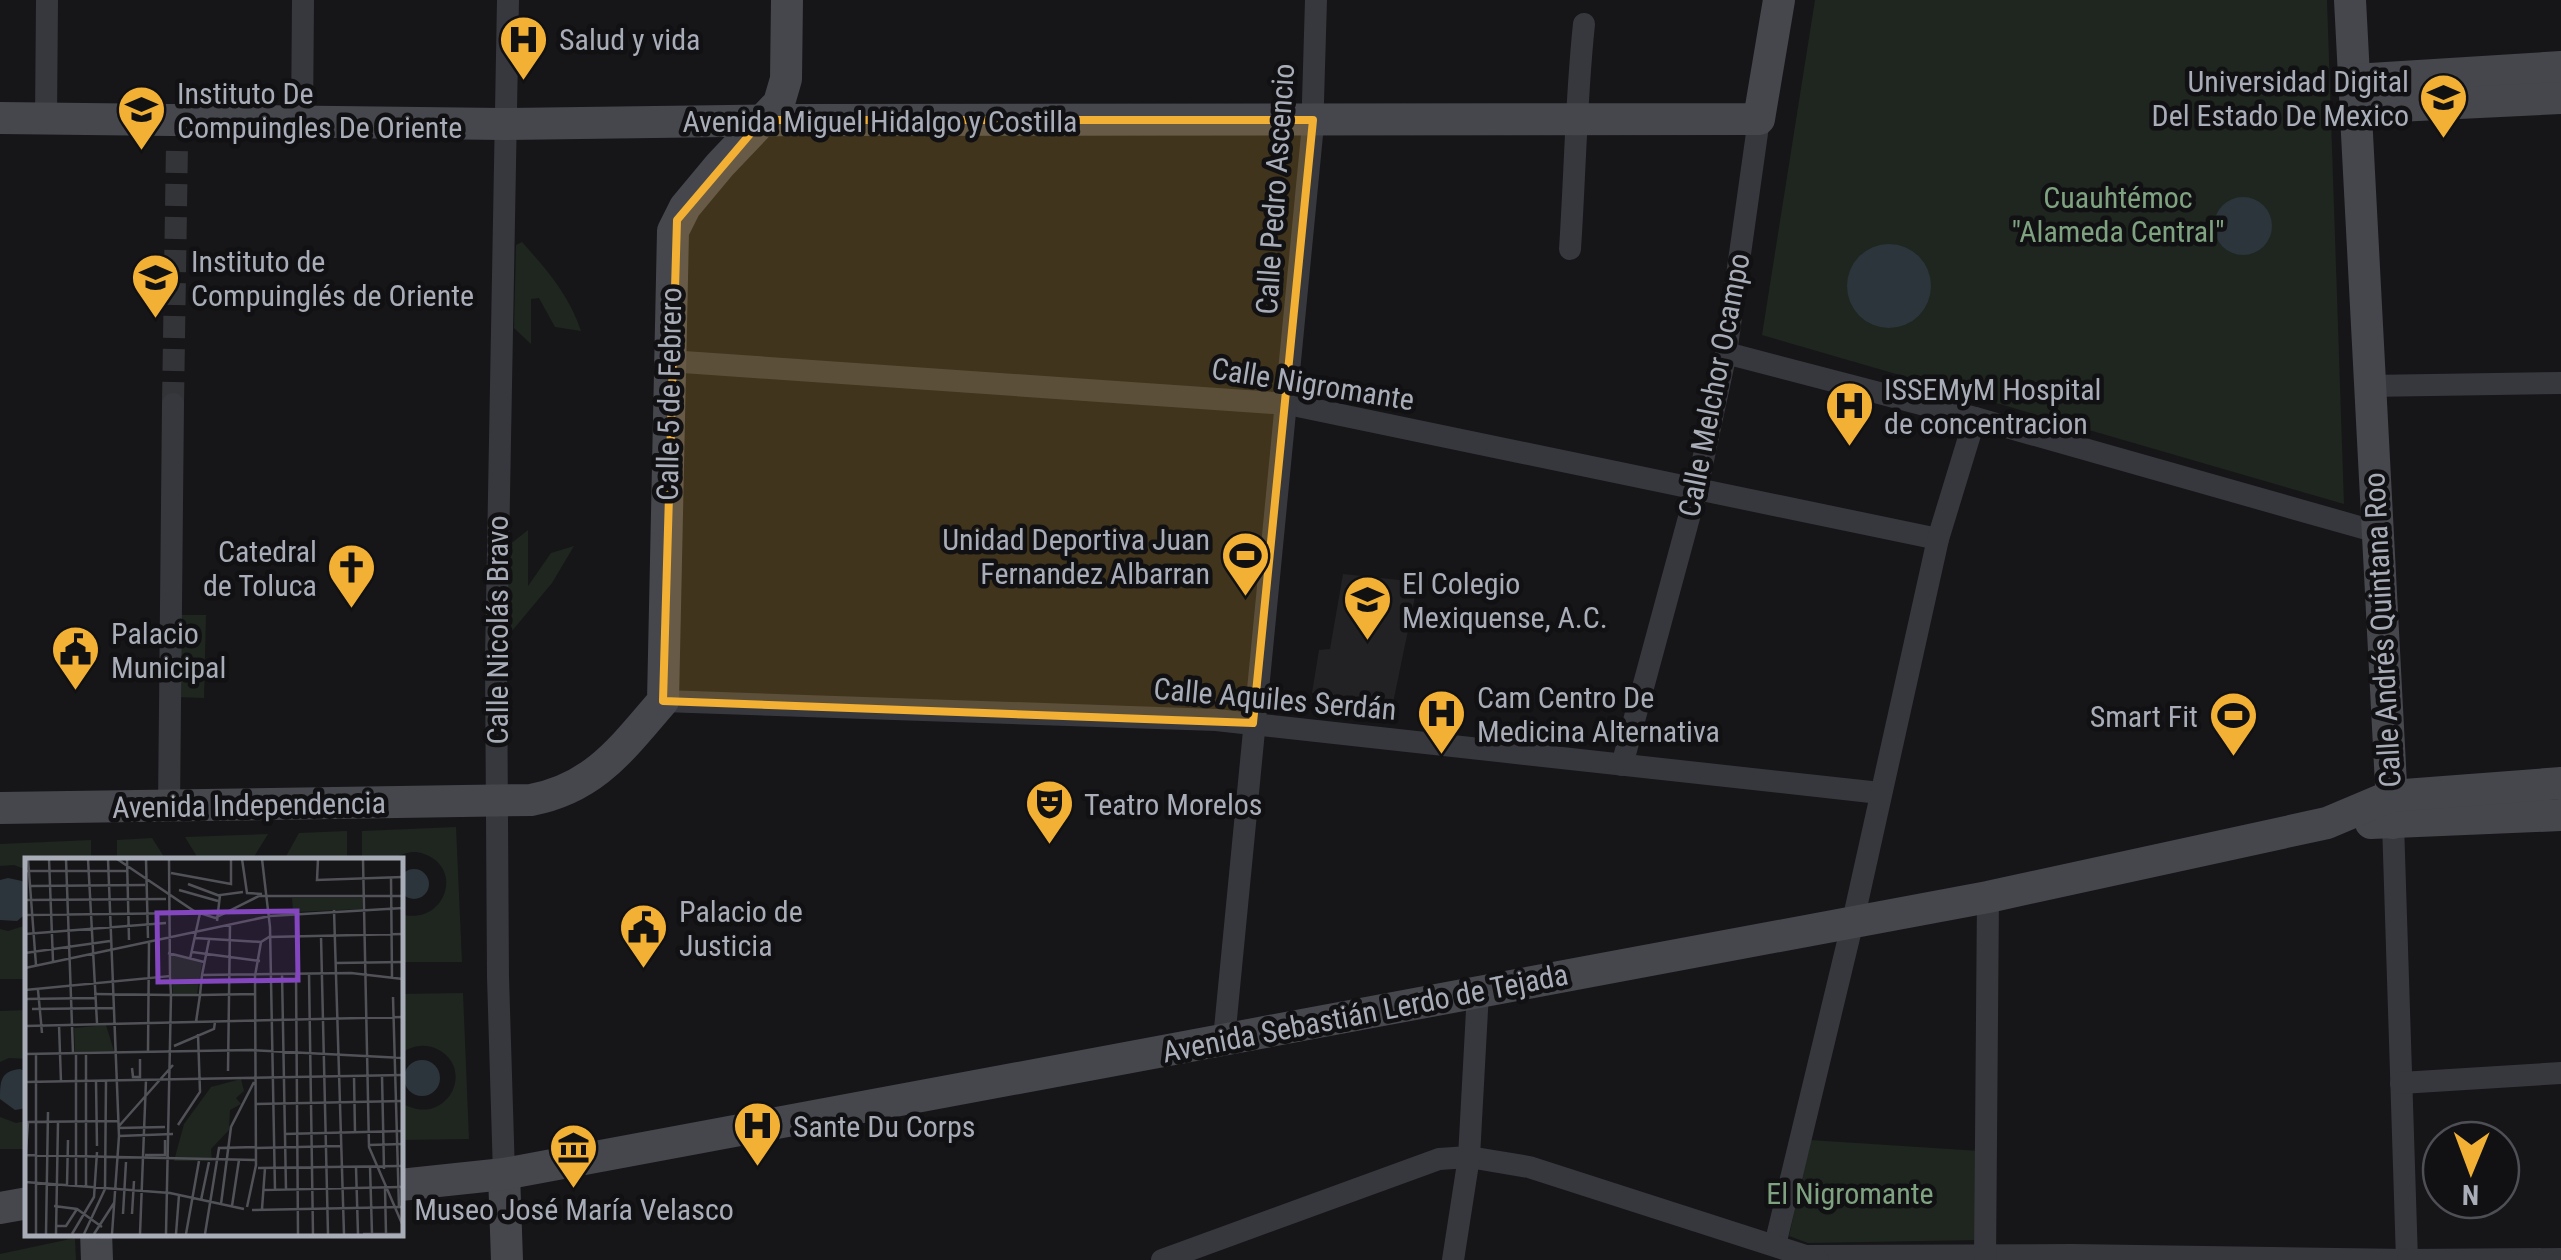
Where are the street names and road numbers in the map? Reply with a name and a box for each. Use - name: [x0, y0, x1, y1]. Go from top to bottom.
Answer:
- street label: Calle Pedro Ascencio: [1249, 62, 1301, 316]
- street label: Avenida Miguel Hidalgo y Costilla: [683, 104, 1077, 139]
- street label: Calle Melchor Ocampo: [1671, 250, 1757, 520]
- street label: Calle 5 de Febrero: [650, 287, 688, 501]
- street label: Calle Nigromante: [1209, 351, 1417, 417]
- street label: Calle Andrés Quintana Roo: [2356, 472, 2408, 788]
- street label: Calle Nicolás Bravo: [480, 515, 515, 745]
- street label: Calle Aquiles Serdán: [1152, 671, 1398, 727]
- street label: Avenida Independencia: [112, 785, 386, 825]
- street label: Avenida Sebastián Lerdo de Tejada: [1159, 956, 1571, 1070]

